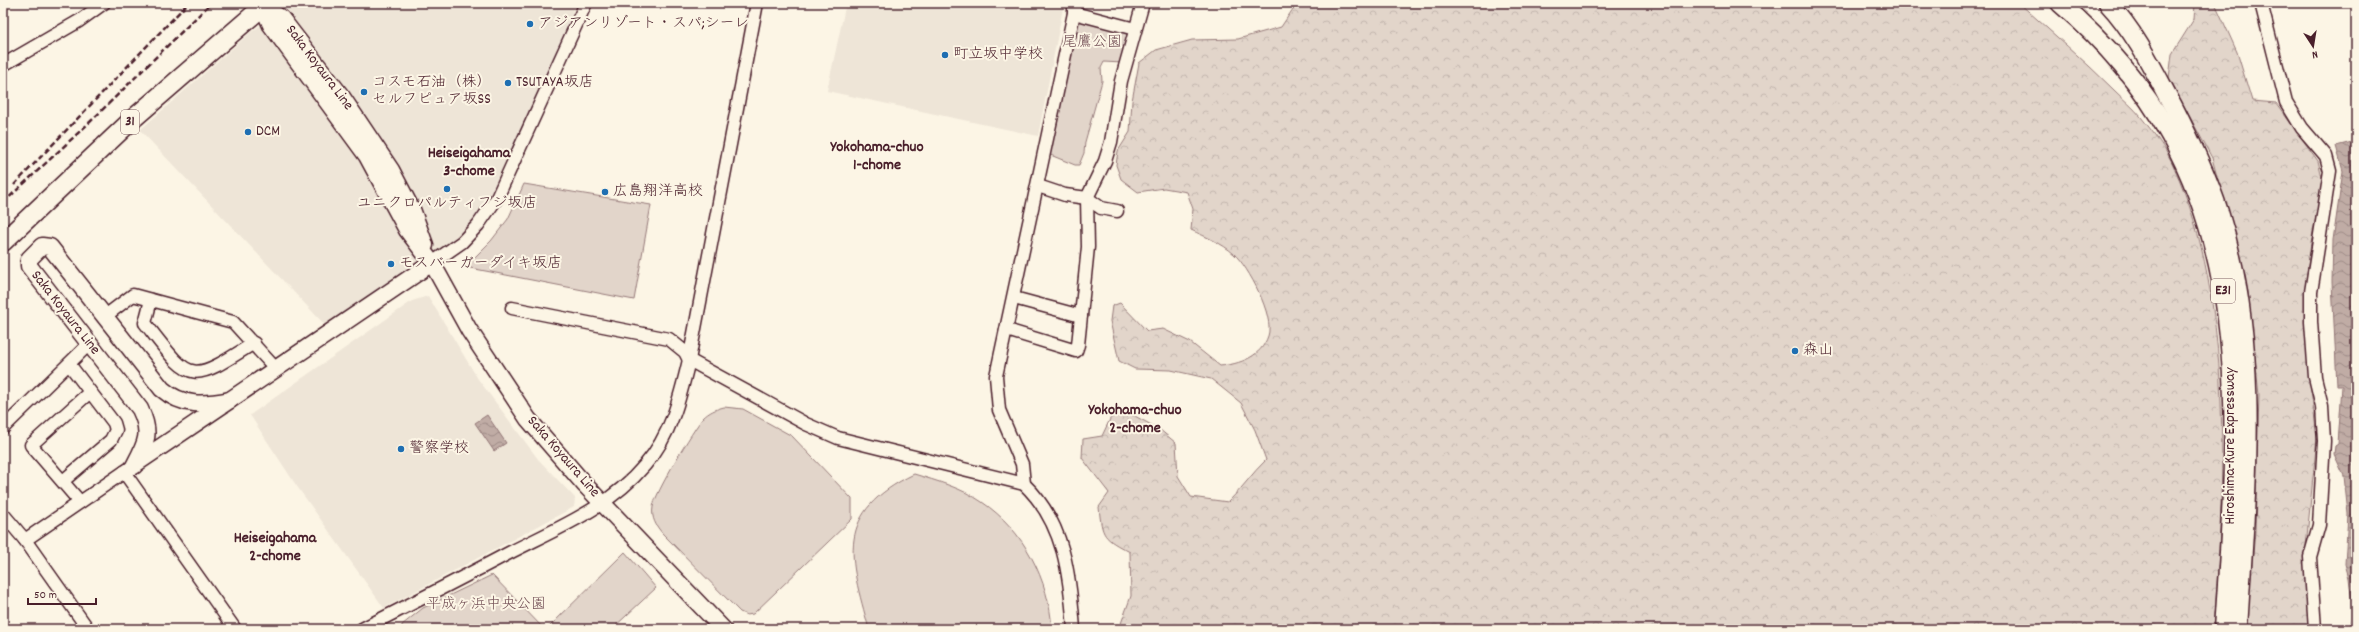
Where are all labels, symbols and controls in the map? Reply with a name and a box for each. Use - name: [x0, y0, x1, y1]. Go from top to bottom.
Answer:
- place label: アジアンリゾート・スパ;シーレ: [538, 13, 749, 35]
- marker: アジアンリゾート・スパ;シーレ: [525, 19, 535, 29]
- street label: Saka Koyaura Line: [280, 21, 359, 116]
- north arrow: [2293, 26, 2333, 66]
- park label: 尾鷹公園: [1062, 32, 1122, 54]
- place label: 町立坂中学校: [953, 44, 1043, 66]
- text: N: [2310, 45, 2319, 62]
- marker: 町立坂中学校: [940, 50, 950, 60]
- place label: コスモ石油（株） セルフピュア坂SS: [372, 72, 491, 111]
- place label: TSUTAYA坂店: [516, 72, 594, 94]
- marker: TSUTAYA坂店: [503, 78, 513, 88]
- marker: コスモ石油（株） セルフピュア坂SS: [359, 87, 369, 97]
- road number: 31: [121, 110, 139, 134]
- place label: DCM: [256, 121, 280, 143]
- marker: DCM: [243, 127, 253, 137]
- district label: Yokohama-chuo 1-chome: [829, 136, 924, 177]
- district label: Heiseigahama 3-chome: [428, 142, 512, 183]
- place label: 広島翔洋高校: [613, 181, 703, 203]
- marker: ユニクロパルティフジ坂店: [442, 184, 452, 194]
- marker: 広島翔洋高校: [600, 187, 610, 197]
- place label: ユニクロパルティフジ坂店: [357, 193, 537, 215]
- place label: モスバーガーダイキ坂店: [399, 253, 562, 275]
- marker: モスバーガーダイキ坂店: [386, 259, 396, 269]
- street label: Saka Koyaura Line: [25, 266, 105, 360]
- road number: E31: [2211, 279, 2235, 303]
- place label: 森山: [1803, 340, 1833, 362]
- marker: 森山: [1790, 346, 1800, 356]
- street label: Hiroshima-Kure Expressway: [2220, 367, 2242, 524]
- district label: Yokohama-chuo 2-chome: [1087, 399, 1182, 440]
- street label: Saka Koyaura Line: [521, 411, 605, 503]
- place label: 警察学校: [409, 438, 469, 460]
- marker: 警察学校: [396, 444, 406, 454]
- district label: Heiseigahama 2-chome: [234, 527, 318, 568]
- scale bar: [28, 580, 96, 606]
- text: 50 m: [34, 587, 57, 604]
- park label: 平成ヶ浜中央公園: [426, 594, 546, 616]

